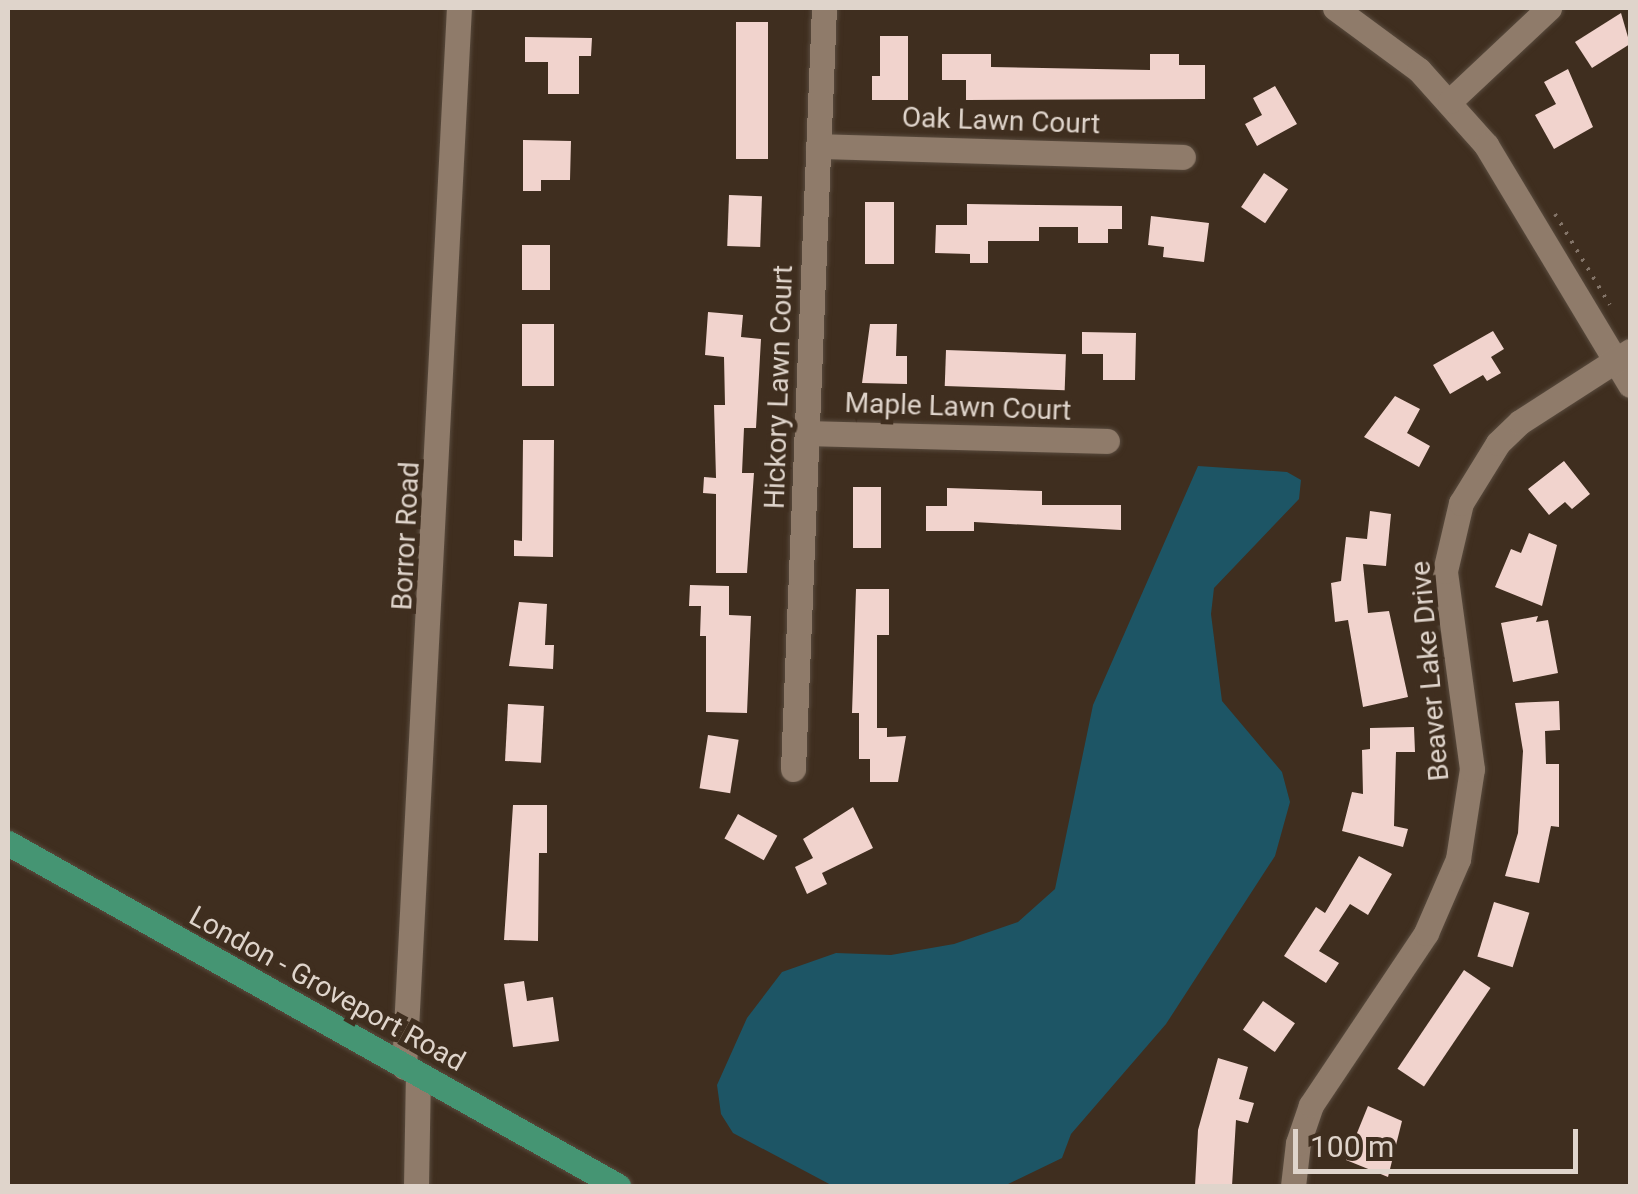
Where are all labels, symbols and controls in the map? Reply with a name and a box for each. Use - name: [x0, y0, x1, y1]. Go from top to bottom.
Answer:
- street label: Oak Lawn Court: [901, 101, 1101, 141]
- street label: Hickory Lawn Court: [758, 264, 800, 510]
- street label: Maple Lawn Court: [844, 386, 1072, 428]
- street label: Borror Road: [385, 461, 427, 611]
- street label: Beaver Lake Drive: [1404, 560, 1456, 782]
- street label: London - Groveport Road: [183, 899, 471, 1079]
- scale bar: [1298, 1109, 1583, 1171]
- text: 100 m: [1310, 1129, 1394, 1164]

